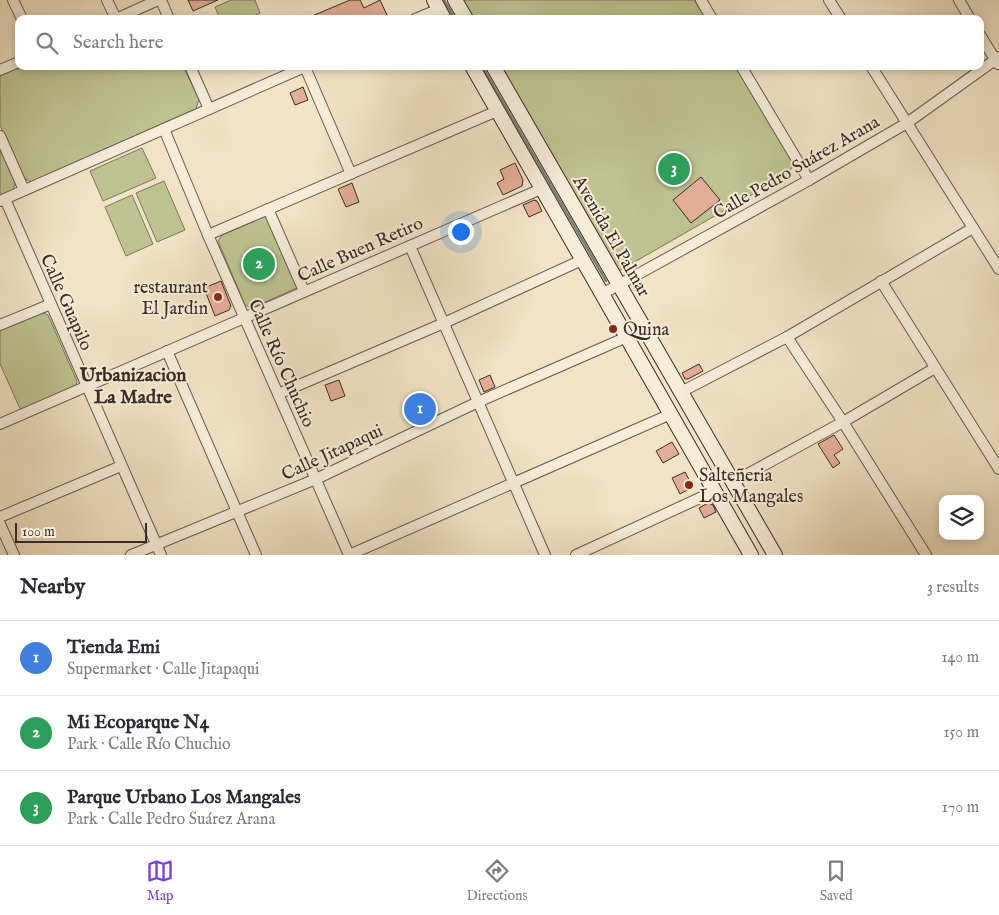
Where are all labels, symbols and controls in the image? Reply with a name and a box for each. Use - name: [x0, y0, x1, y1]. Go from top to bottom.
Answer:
- search box: [15, 15, 984, 70]
- icon: search: [33, 29, 61, 57]
- text: Search here: [73, 31, 164, 55]
- street label: Calle Pedro Suárez Arana: [709, 111, 884, 225]
- pin: 3: [658, 150, 690, 188]
- street label: Avenida El Palmar: [566, 171, 655, 302]
- street label: Calle Buen Retiro: [294, 212, 427, 288]
- your location: [448, 219, 474, 245]
- pin: 2: [243, 245, 275, 283]
- street label: Calle Guapilo: [34, 251, 97, 355]
- place label: restaurant El Jardin: [133, 277, 208, 321]
- marker: restaurant El Jardin: [212, 291, 224, 303]
- street label: Calle Río Chuchio: [242, 296, 319, 432]
- place label: Quina: [623, 319, 669, 342]
- marker: Quina: [607, 323, 619, 335]
- district label: Urbanizacion La Madre: [79, 364, 186, 410]
- pin: 1: [404, 390, 436, 428]
- street label: Calle Jitapaqui: [278, 420, 387, 487]
- place label: Salteñeria Los Mangales: [699, 465, 803, 509]
- marker: Salteñeria Los Mangales: [683, 479, 695, 491]
- map controls: [939, 495, 984, 540]
- button: layers: [939, 495, 984, 540]
- scale bar: [15, 520, 148, 543]
- text: 100 m: [22, 523, 55, 541]
- text: Nearby: [20, 574, 85, 601]
- text: 3 results: [927, 578, 979, 598]
- text: Tienda Emi: [67, 636, 160, 660]
- text: 1: [33, 648, 39, 668]
- text: 140 m: [941, 648, 979, 668]
- text: Supermarket · Calle Jitapaqui: [67, 660, 259, 680]
- text: Mi Ecoparque N4: [67, 711, 209, 735]
- text: 2: [32, 723, 40, 743]
- text: 150 m: [944, 723, 979, 743]
- text: Park · Calle Río Chuchio: [67, 735, 231, 755]
- text: Parque Urbano Los Mangales: [67, 786, 301, 810]
- text: 3: [33, 798, 39, 818]
- text: 170 m: [942, 798, 979, 818]
- text: Park · Calle Pedro Suárez Arana: [67, 810, 275, 830]
- tab: Map: [146, 857, 174, 905]
- tab: Directions: [466, 857, 527, 905]
- tab: Saved: [820, 857, 853, 905]

